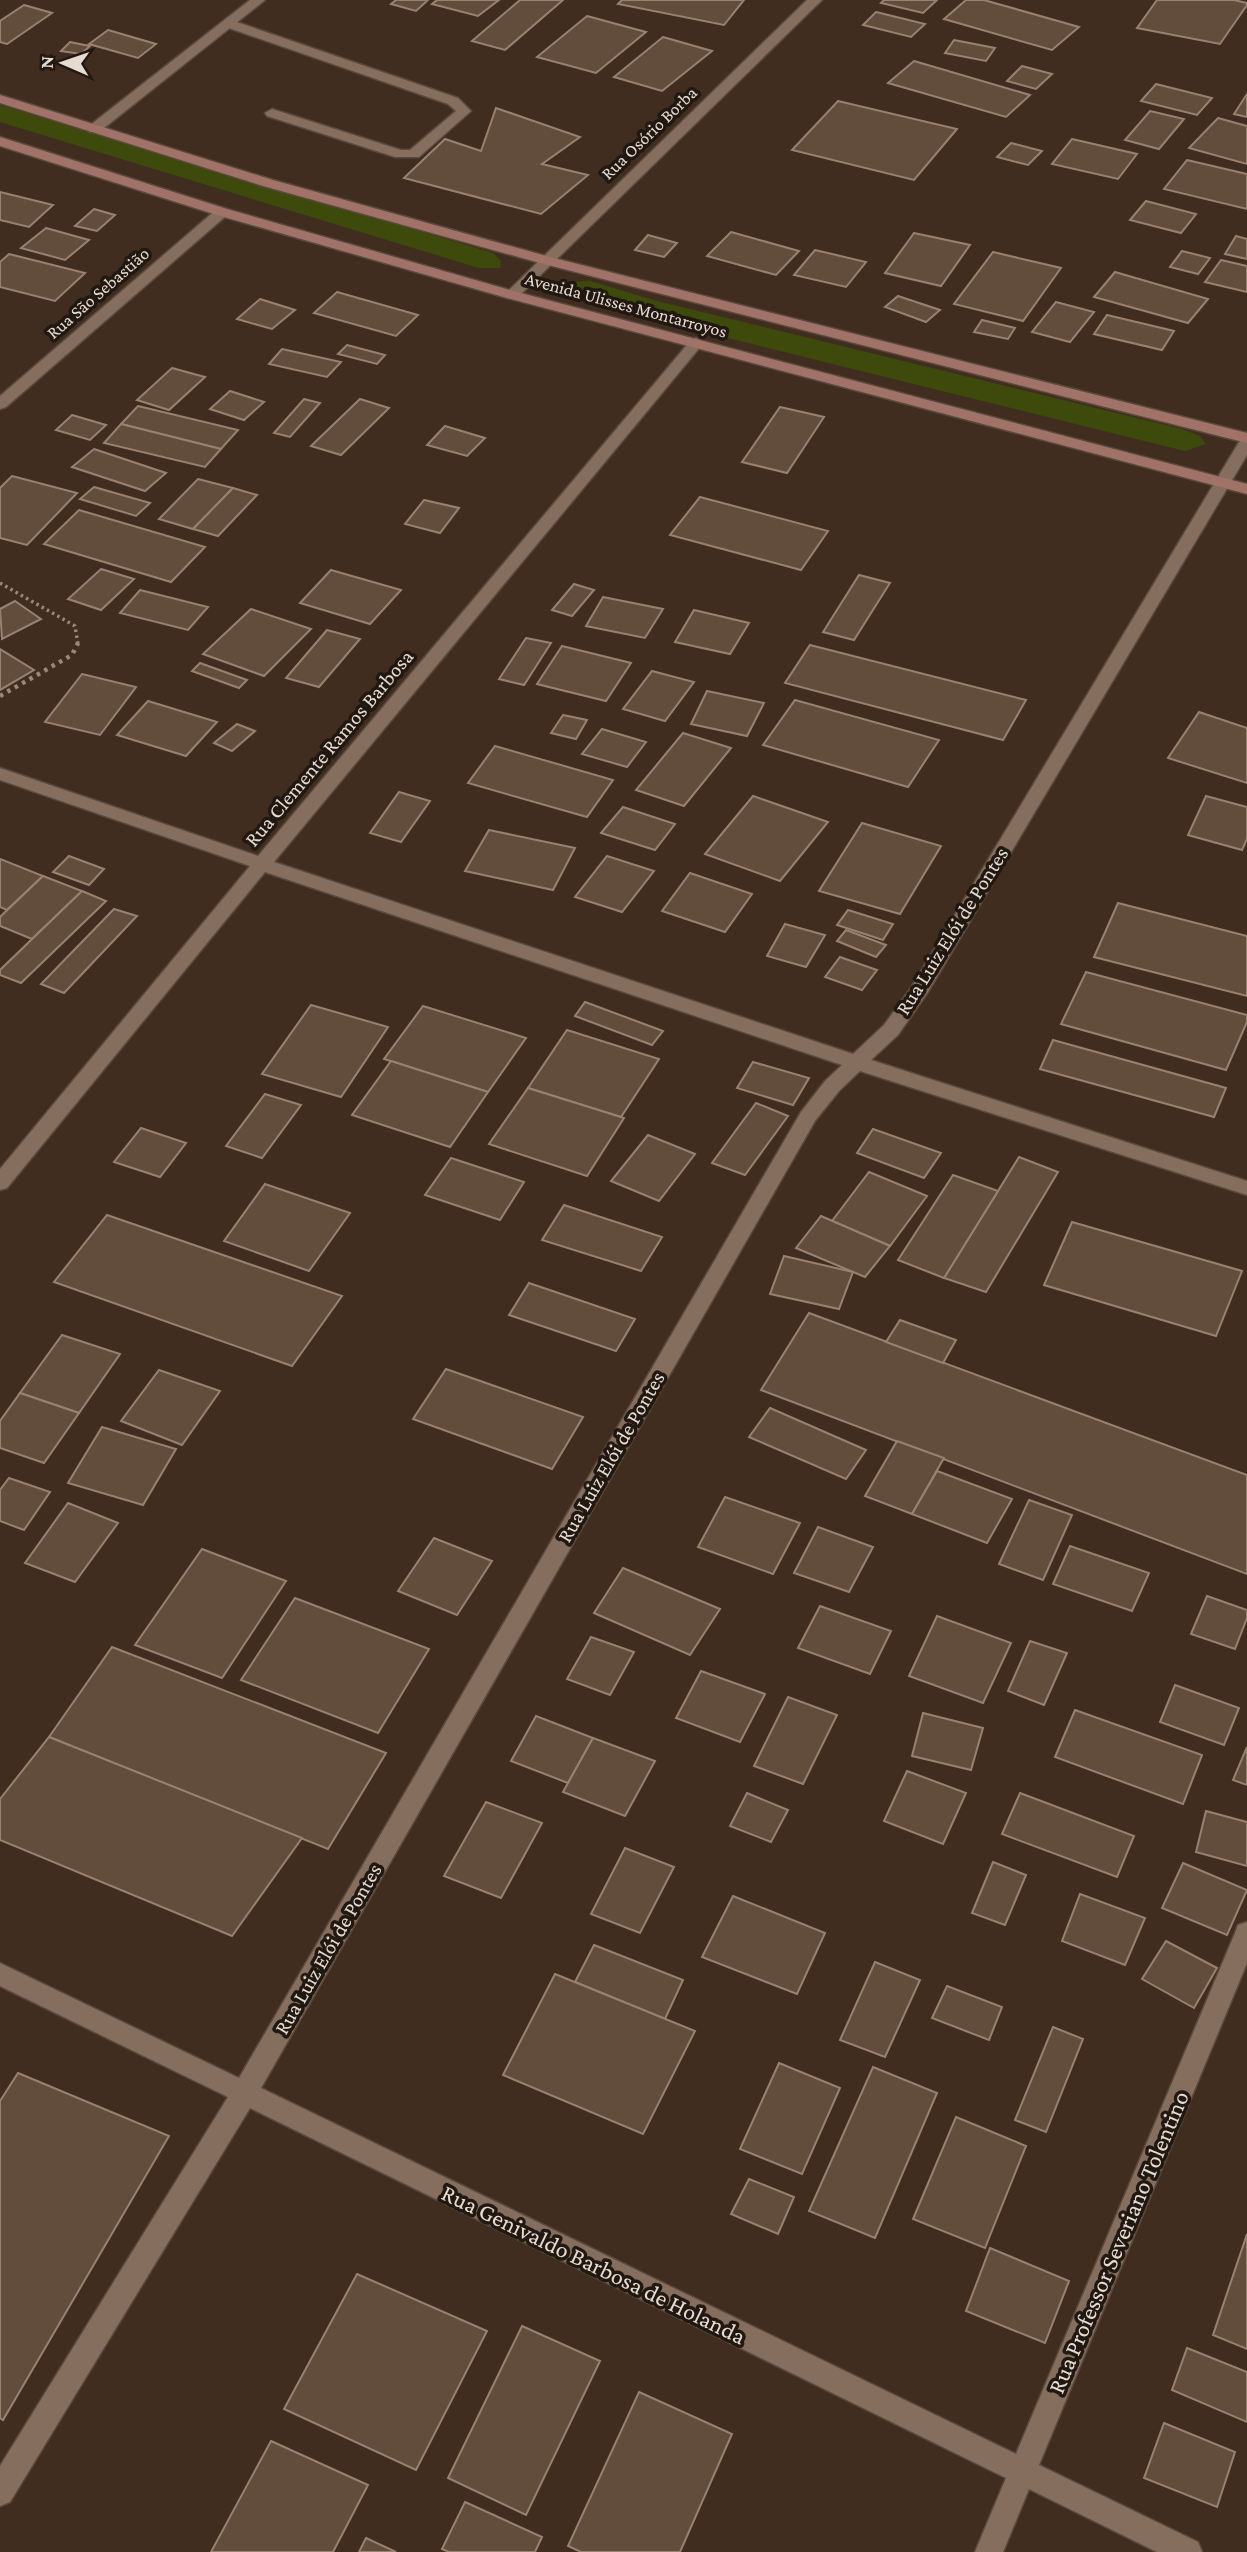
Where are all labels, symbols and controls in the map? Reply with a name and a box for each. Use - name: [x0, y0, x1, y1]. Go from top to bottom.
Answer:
- north arrow: [28, 28, 98, 98]
- text: N: [36, 56, 57, 69]
- street label: Rua Osório Borba: [597, 82, 701, 184]
- street label: Rua São Sebastião: [43, 243, 153, 343]
- street label: Avenida Ulisses Montarroyos: [523, 268, 729, 342]
- street label: Rua Clemente Ramos Barbosa: [240, 645, 418, 851]
- street label: Rua Luiz Elói de Pontes: [891, 843, 1013, 1019]
- street label: Rua Luiz Elói de Pontes: [552, 1367, 670, 1547]
- street label: Rua Luiz Elói de Pontes: [269, 1859, 387, 2039]
- street label: Rua Professor Severiano Tolentino: [1042, 2087, 1194, 2397]
- street label: Rua Genivaldo Barbosa de Holanda: [438, 2178, 750, 2350]

